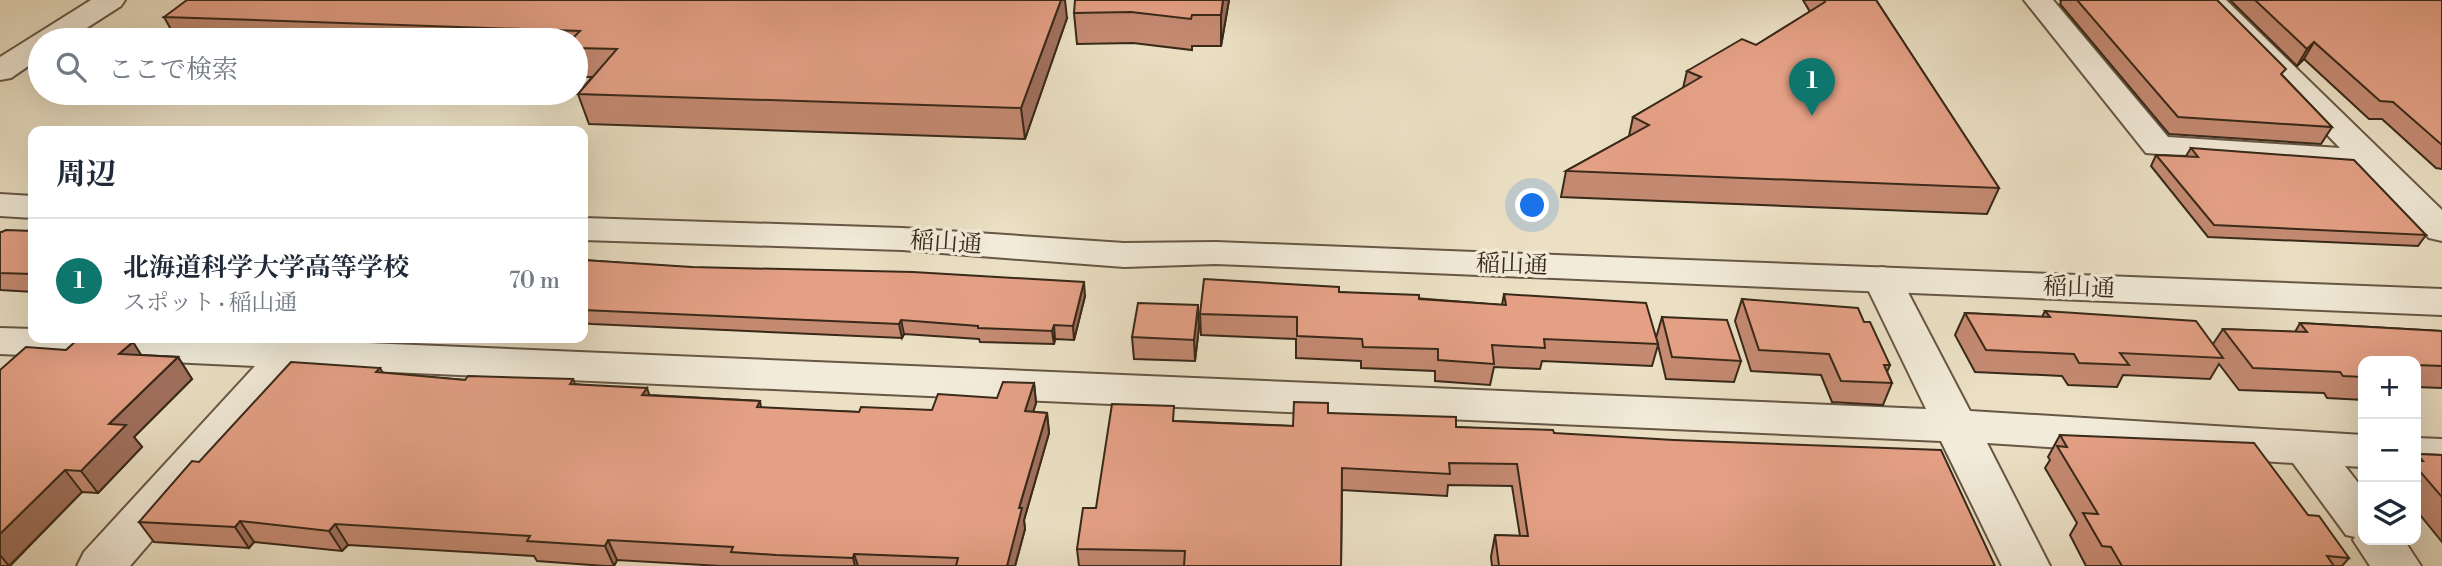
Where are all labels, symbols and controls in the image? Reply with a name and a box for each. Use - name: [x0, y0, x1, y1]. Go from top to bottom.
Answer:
- search box: [28, 28, 588, 105]
- icon: search: [52, 48, 90, 86]
- text: ここで検索: [108, 54, 238, 86]
- pin: 1: [1789, 58, 1835, 116]
- text: 周辺: [56, 156, 116, 194]
- your location: [1515, 188, 1549, 222]
- street label: 稲山通: [909, 226, 983, 260]
- street label: 稲山通: [1475, 249, 1548, 281]
- text: 北海道科学大学高等学校: [123, 252, 409, 284]
- text: 1: [73, 267, 85, 295]
- text: 70 m: [509, 267, 560, 295]
- street label: 稲山通: [2042, 272, 2115, 304]
- text: スポット · 稲山通: [123, 289, 297, 317]
- map controls: [2358, 356, 2421, 545]
- button: +: [2358, 356, 2421, 419]
- button: −: [2358, 419, 2421, 482]
- button: layers: [2358, 482, 2421, 545]

